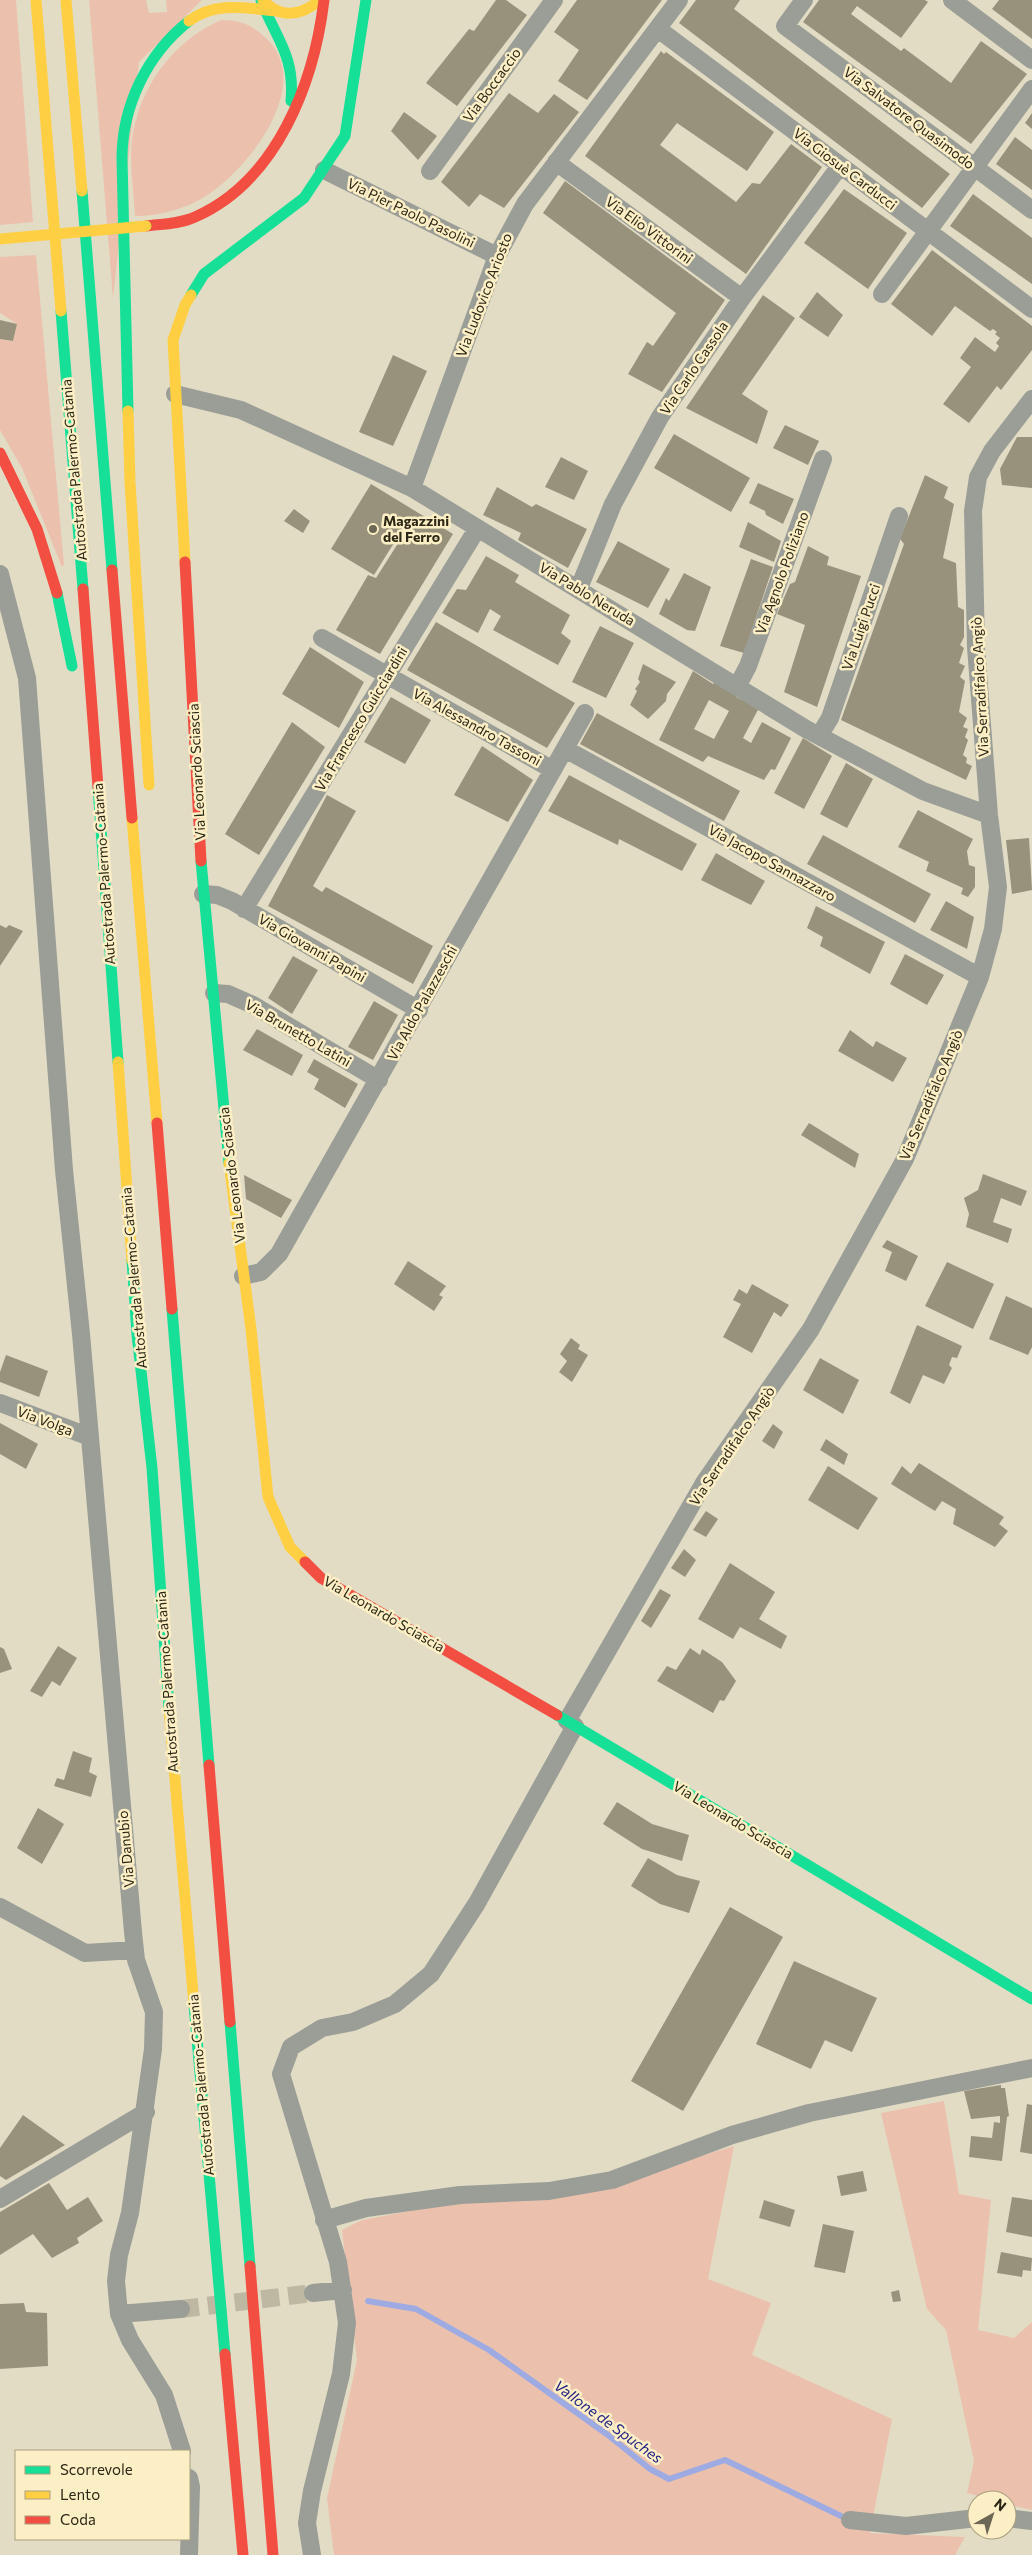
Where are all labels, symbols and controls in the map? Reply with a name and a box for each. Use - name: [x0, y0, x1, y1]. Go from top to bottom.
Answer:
- street label: Via Boccaccio: [459, 44, 524, 125]
- street label: Via Salvatore Quasimodo: [840, 63, 978, 172]
- street label: Via Giosuè Carducci: [790, 124, 900, 213]
- street label: Via Pier Paolo Pasolini: [345, 174, 478, 251]
- street label: Via Elio Vittorini: [602, 192, 696, 267]
- street label: Via Ludovico Ariosto: [452, 230, 515, 359]
- street label: Via Carlo Cassola: [656, 318, 731, 418]
- street label: Autostrada Palermo-Catania: [57, 379, 90, 562]
- street label: Via Agnolo Poliziano: [751, 509, 812, 637]
- place label: Magazzini del Ferro: [383, 512, 449, 545]
- marker: Magazzini del Ferro: [367, 523, 379, 535]
- street label: Via Pablo Neruda: [536, 558, 638, 629]
- street label: Via Luigi Pucci: [838, 581, 883, 672]
- street label: Via Serradifalco Angiò: [967, 617, 992, 758]
- street label: Via Francesco Guicciardini: [311, 643, 411, 794]
- street label: Via Alessandro Tassoni: [410, 684, 544, 769]
- street label: Via Leonardo Sciascia: [184, 703, 209, 841]
- street label: Autostrada Palermo-Catania: [89, 783, 118, 966]
- street label: Via Jacopo Sannazzaro: [706, 820, 839, 905]
- street label: Via Giovanni Papini: [255, 910, 369, 985]
- street label: Via Aldo Palazzeschi: [383, 942, 460, 1063]
- street label: Via Brunetto Latini: [242, 995, 354, 1070]
- street label: Via Serradifalco Angiò: [895, 1027, 966, 1163]
- street label: Via Leonardo Sciascia: [215, 1106, 248, 1244]
- street label: Autostrada Palermo-Catania: [117, 1187, 150, 1370]
- street label: Via Serradifalco Angiò: [685, 1383, 778, 1509]
- street label: Via Volga: [15, 1402, 76, 1439]
- street label: Via Leonardo Sciascia: [321, 1572, 448, 1655]
- street label: Autostrada Palermo-Catania: [152, 1591, 181, 1774]
- street label: Via Leonardo Sciascia: [670, 1777, 796, 1862]
- street label: Via Danubio: [114, 1810, 137, 1888]
- street label: Autostrada Palermo-Catania: [184, 1994, 217, 2177]
- water label: Vallone de Spuches: [551, 2376, 666, 2467]
- legend: [15, 2450, 190, 2540]
- text: Scorrevole: [60, 2460, 133, 2478]
- text: Lento: [60, 2485, 100, 2503]
- north arrow: [967, 2490, 1017, 2540]
- text: N: [991, 2495, 1010, 2514]
- text: Coda: [60, 2510, 96, 2528]

